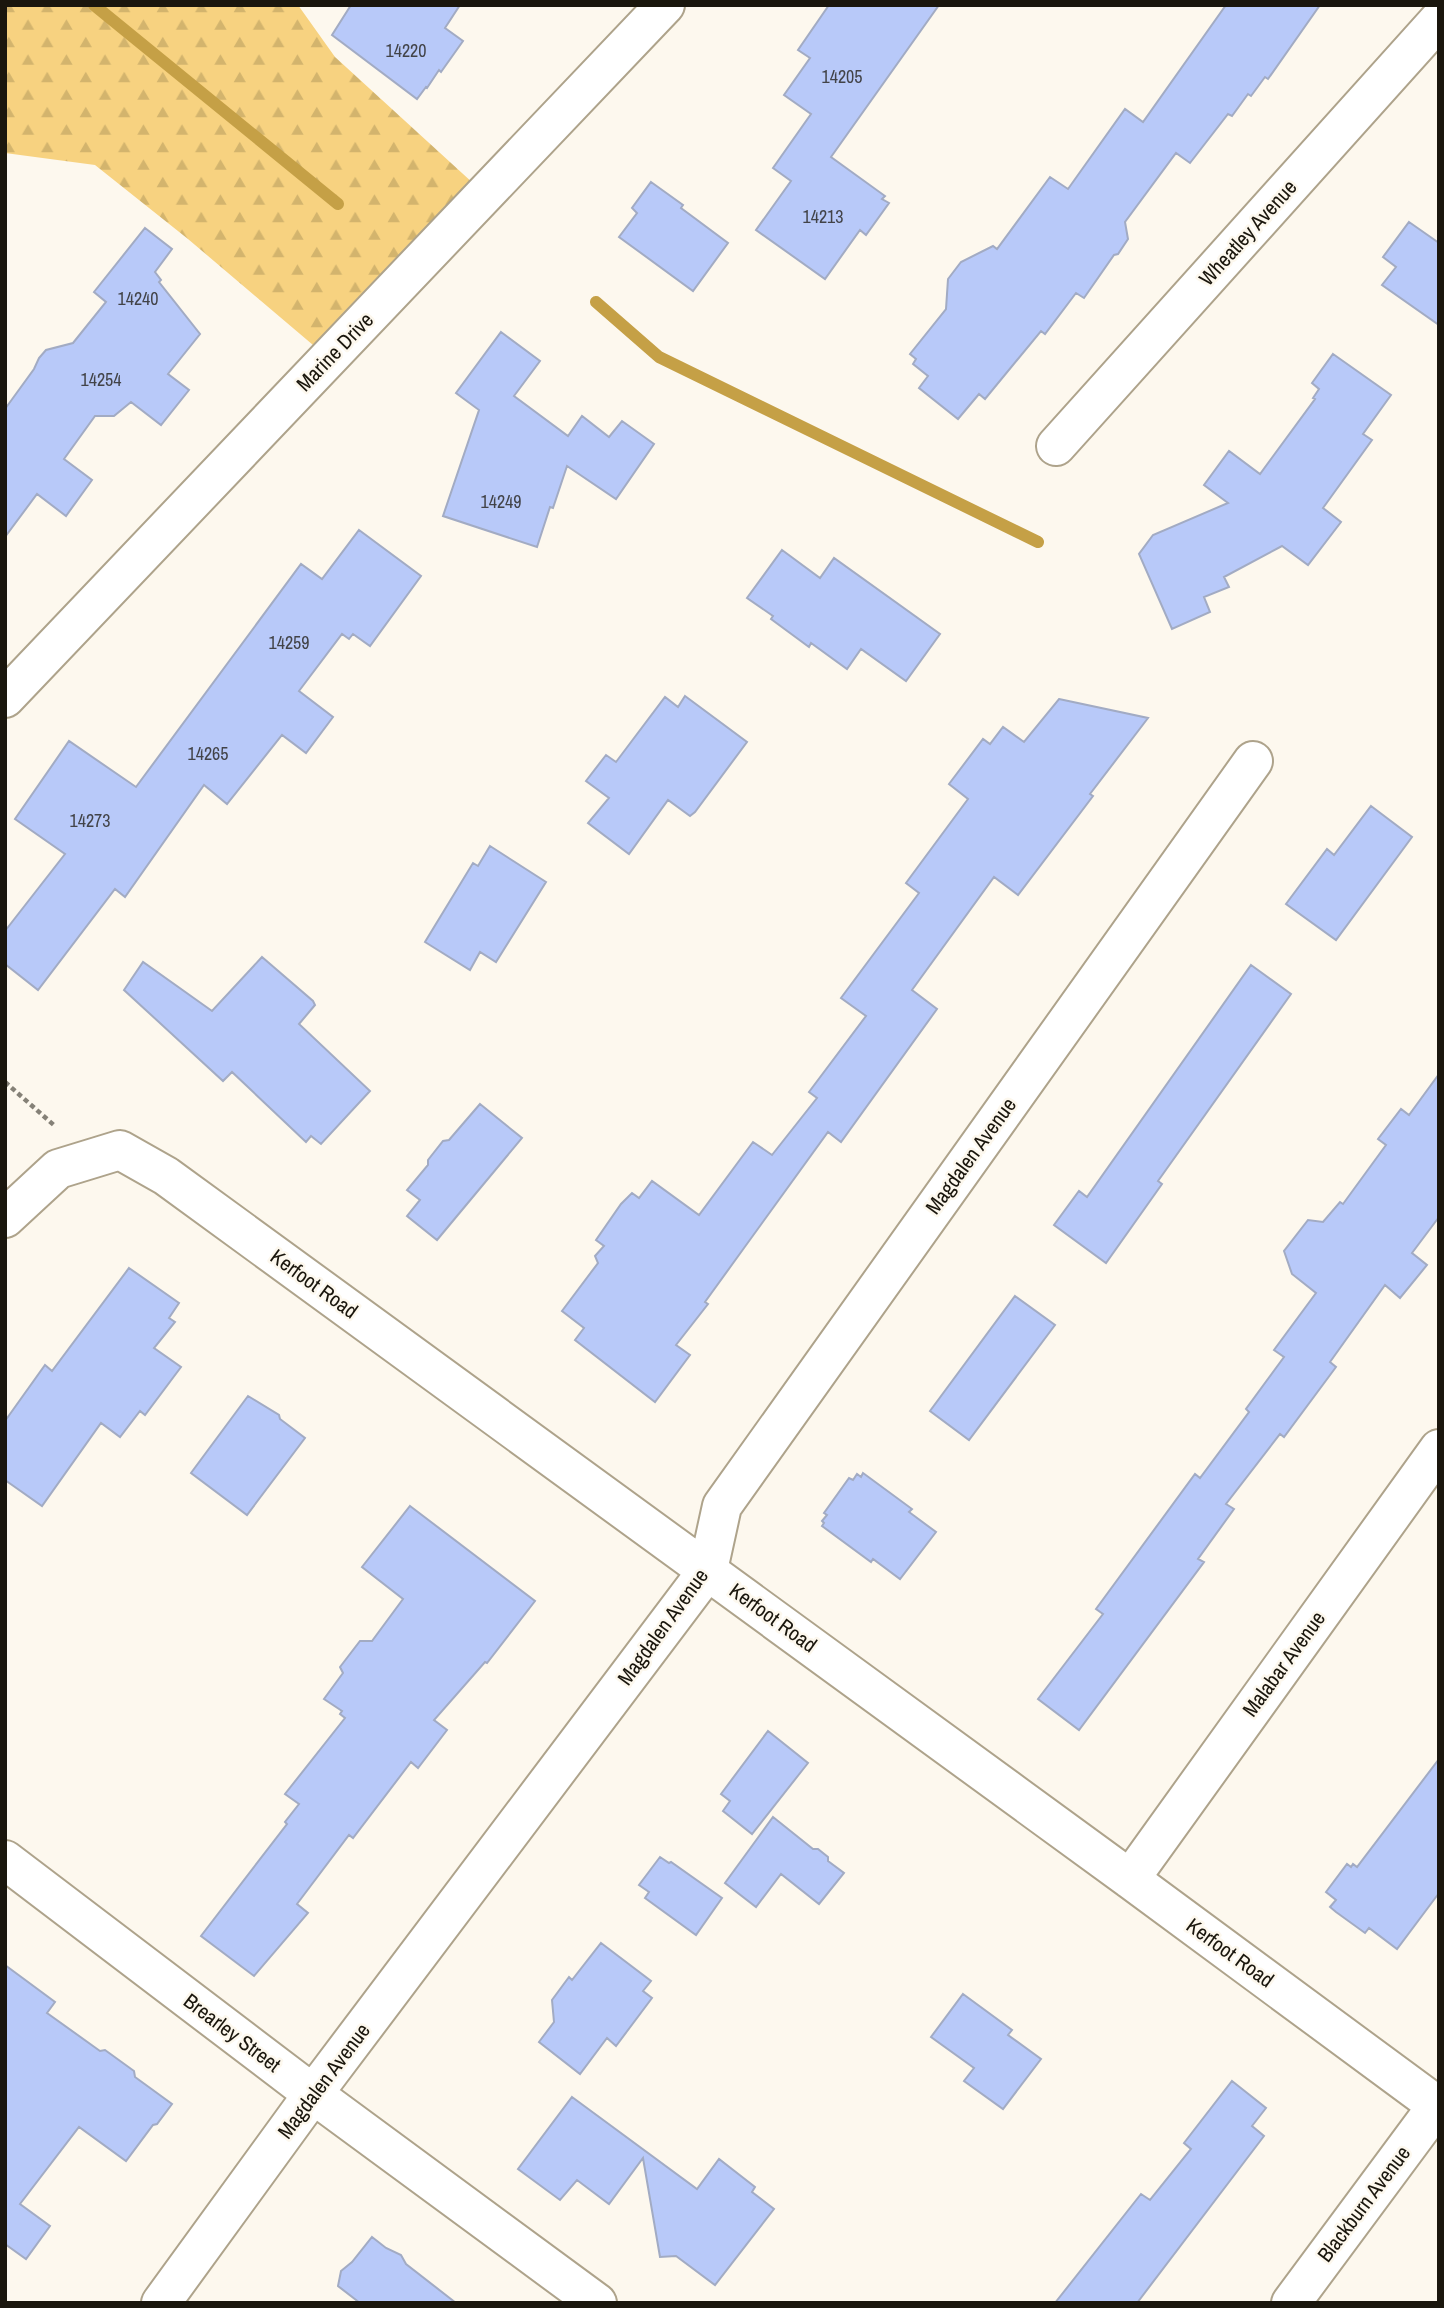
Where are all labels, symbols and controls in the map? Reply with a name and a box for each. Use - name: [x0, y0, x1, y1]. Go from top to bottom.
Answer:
- house number: 14220: [385, 38, 427, 63]
- house number: 14205: [821, 64, 863, 89]
- street label: Wheatley Avenue: [1192, 173, 1303, 292]
- house number: 14213: [802, 204, 844, 229]
- house number: 14240: [117, 286, 159, 311]
- street label: Marine Drive: [290, 306, 380, 398]
- house number: 14254: [80, 367, 122, 392]
- house number: 14249: [480, 489, 522, 514]
- house number: 14259: [268, 630, 310, 655]
- house number: 14265: [187, 741, 229, 766]
- house number: 14273: [69, 808, 111, 833]
- street label: Magdalen Avenue: [918, 1092, 1023, 1220]
- street label: Kerfoot Road: [265, 1242, 364, 1325]
- street label: Magdalen Avenue: [610, 1563, 715, 1691]
- street label: Kerfoot Road: [724, 1576, 823, 1659]
- street label: Malabar Avenue: [1235, 1605, 1332, 1722]
- street label: Kerfoot Road: [1181, 1911, 1280, 1994]
- street label: Brearley Street: [178, 1986, 287, 2079]
- street label: Magdalen Avenue: [271, 2017, 377, 2144]
- street label: Blackburn Avenue: [1310, 2140, 1417, 2268]

